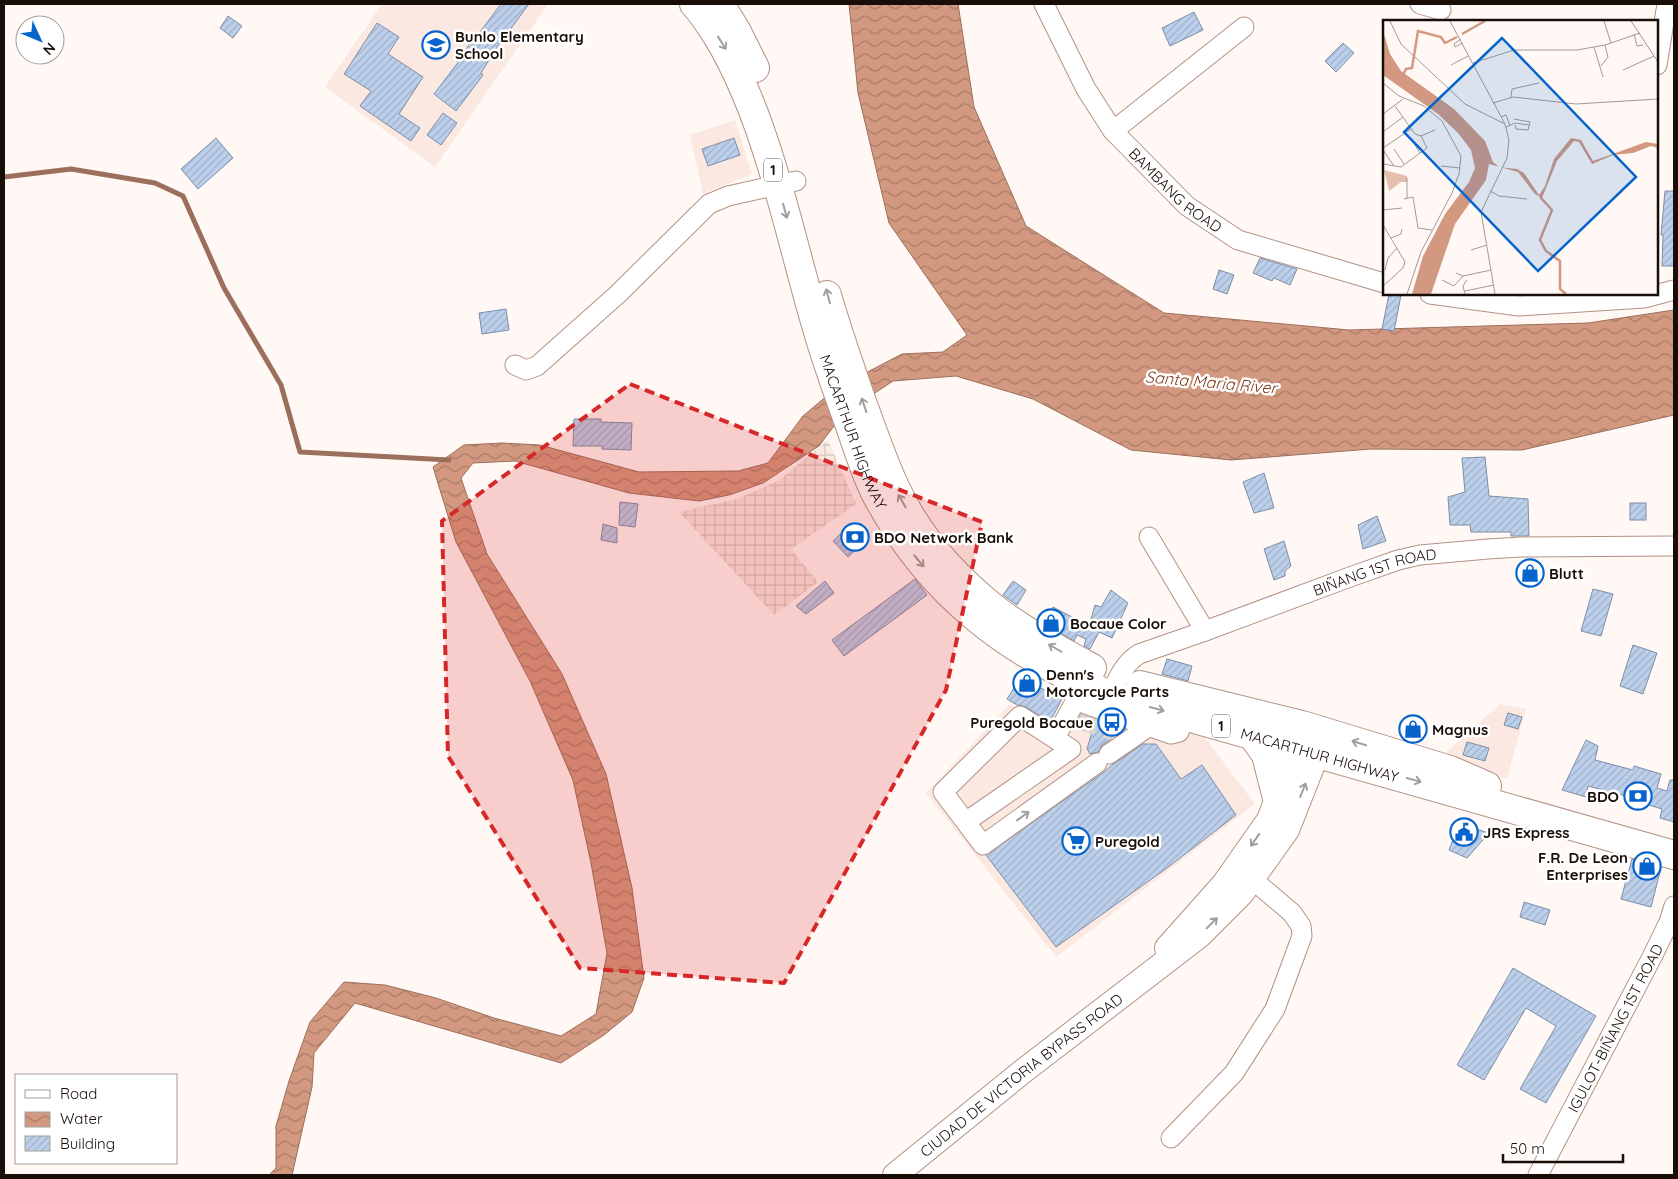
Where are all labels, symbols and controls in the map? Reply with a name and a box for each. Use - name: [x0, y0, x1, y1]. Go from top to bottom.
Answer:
- north arrow: [15, 15, 65, 65]
- inset map: [1383, 20, 1658, 295]
- place label: Bunlo Elementary School: [455, 27, 584, 63]
- school or university icon: Bunlo Elementary School: [421, 30, 451, 60]
- one-way arrow: [717, 36, 727, 50]
- text: N: [39, 39, 59, 59]
- street label: BAMBANG ROAD: [1125, 143, 1226, 236]
- road number: 1: [764, 158, 782, 182]
- one-way arrow: [781, 203, 791, 219]
- one-way arrow: [823, 289, 832, 305]
- street label: MACARTHUR HIGHWAY: [816, 352, 892, 513]
- water label: Santa Maria River: [1145, 366, 1279, 398]
- one-way arrow: [858, 397, 868, 413]
- one-way arrow: [897, 494, 907, 508]
- bank icon: BDO Network Bank: [840, 522, 870, 552]
- place label: BDO Network Bank: [874, 528, 1014, 547]
- street label: BIÑANG 1ST ROAD: [1310, 544, 1437, 599]
- one-way arrow: [913, 554, 925, 567]
- shop icon: Blutt: [1515, 558, 1545, 588]
- place label: Blutt: [1549, 564, 1584, 583]
- shop icon: Bocaue Color: [1036, 608, 1066, 638]
- place label: Bocaue Color: [1070, 614, 1167, 633]
- one-way arrow: [1048, 643, 1063, 653]
- place label: Denn's Motorcycle Parts: [1046, 665, 1169, 701]
- shop icon: Denn's Motorcycle Parts: [1012, 668, 1042, 698]
- one-way arrow: [1148, 704, 1164, 714]
- bus stop icon: Puregold Bocaue: [1097, 707, 1127, 737]
- place label: Puregold Bocaue: [970, 713, 1093, 732]
- road number: 1: [1212, 714, 1230, 738]
- shop icon: Magnus: [1398, 714, 1428, 744]
- place label: Magnus: [1432, 720, 1488, 739]
- street label: MACARTHUR HIGHWAY: [1239, 723, 1402, 786]
- one-way arrow: [1352, 737, 1368, 747]
- one-way arrow: [1406, 776, 1422, 786]
- bank icon: BDO: [1623, 781, 1653, 811]
- one-way arrow: [1298, 783, 1308, 798]
- place label: BDO: [1587, 787, 1619, 806]
- one-way arrow: [1016, 811, 1030, 821]
- public building icon: JRS Express: [1449, 817, 1479, 847]
- place label: JRS Express: [1483, 823, 1570, 842]
- supermarket icon: Puregold: [1061, 826, 1091, 856]
- place label: Puregold: [1095, 832, 1160, 851]
- one-way arrow: [1250, 833, 1260, 847]
- place label: F.R. De Leon Enterprises: [1538, 848, 1628, 884]
- shop icon: F.R. De Leon Enterprises: [1632, 851, 1662, 881]
- one-way arrow: [1206, 917, 1219, 929]
- street label: IGULOT-BIÑANG 1ST ROAD: [1563, 940, 1667, 1115]
- street label: CIUDAD DE VICTORIA BYPASS ROAD: [916, 989, 1126, 1161]
- legend: [15, 1074, 178, 1164]
- text: Road: [60, 1084, 97, 1103]
- text: Water: [60, 1109, 103, 1128]
- scale bar: [1503, 1132, 1623, 1164]
- text: Building: [60, 1134, 115, 1153]
- text: 50 m: [1510, 1139, 1545, 1158]

